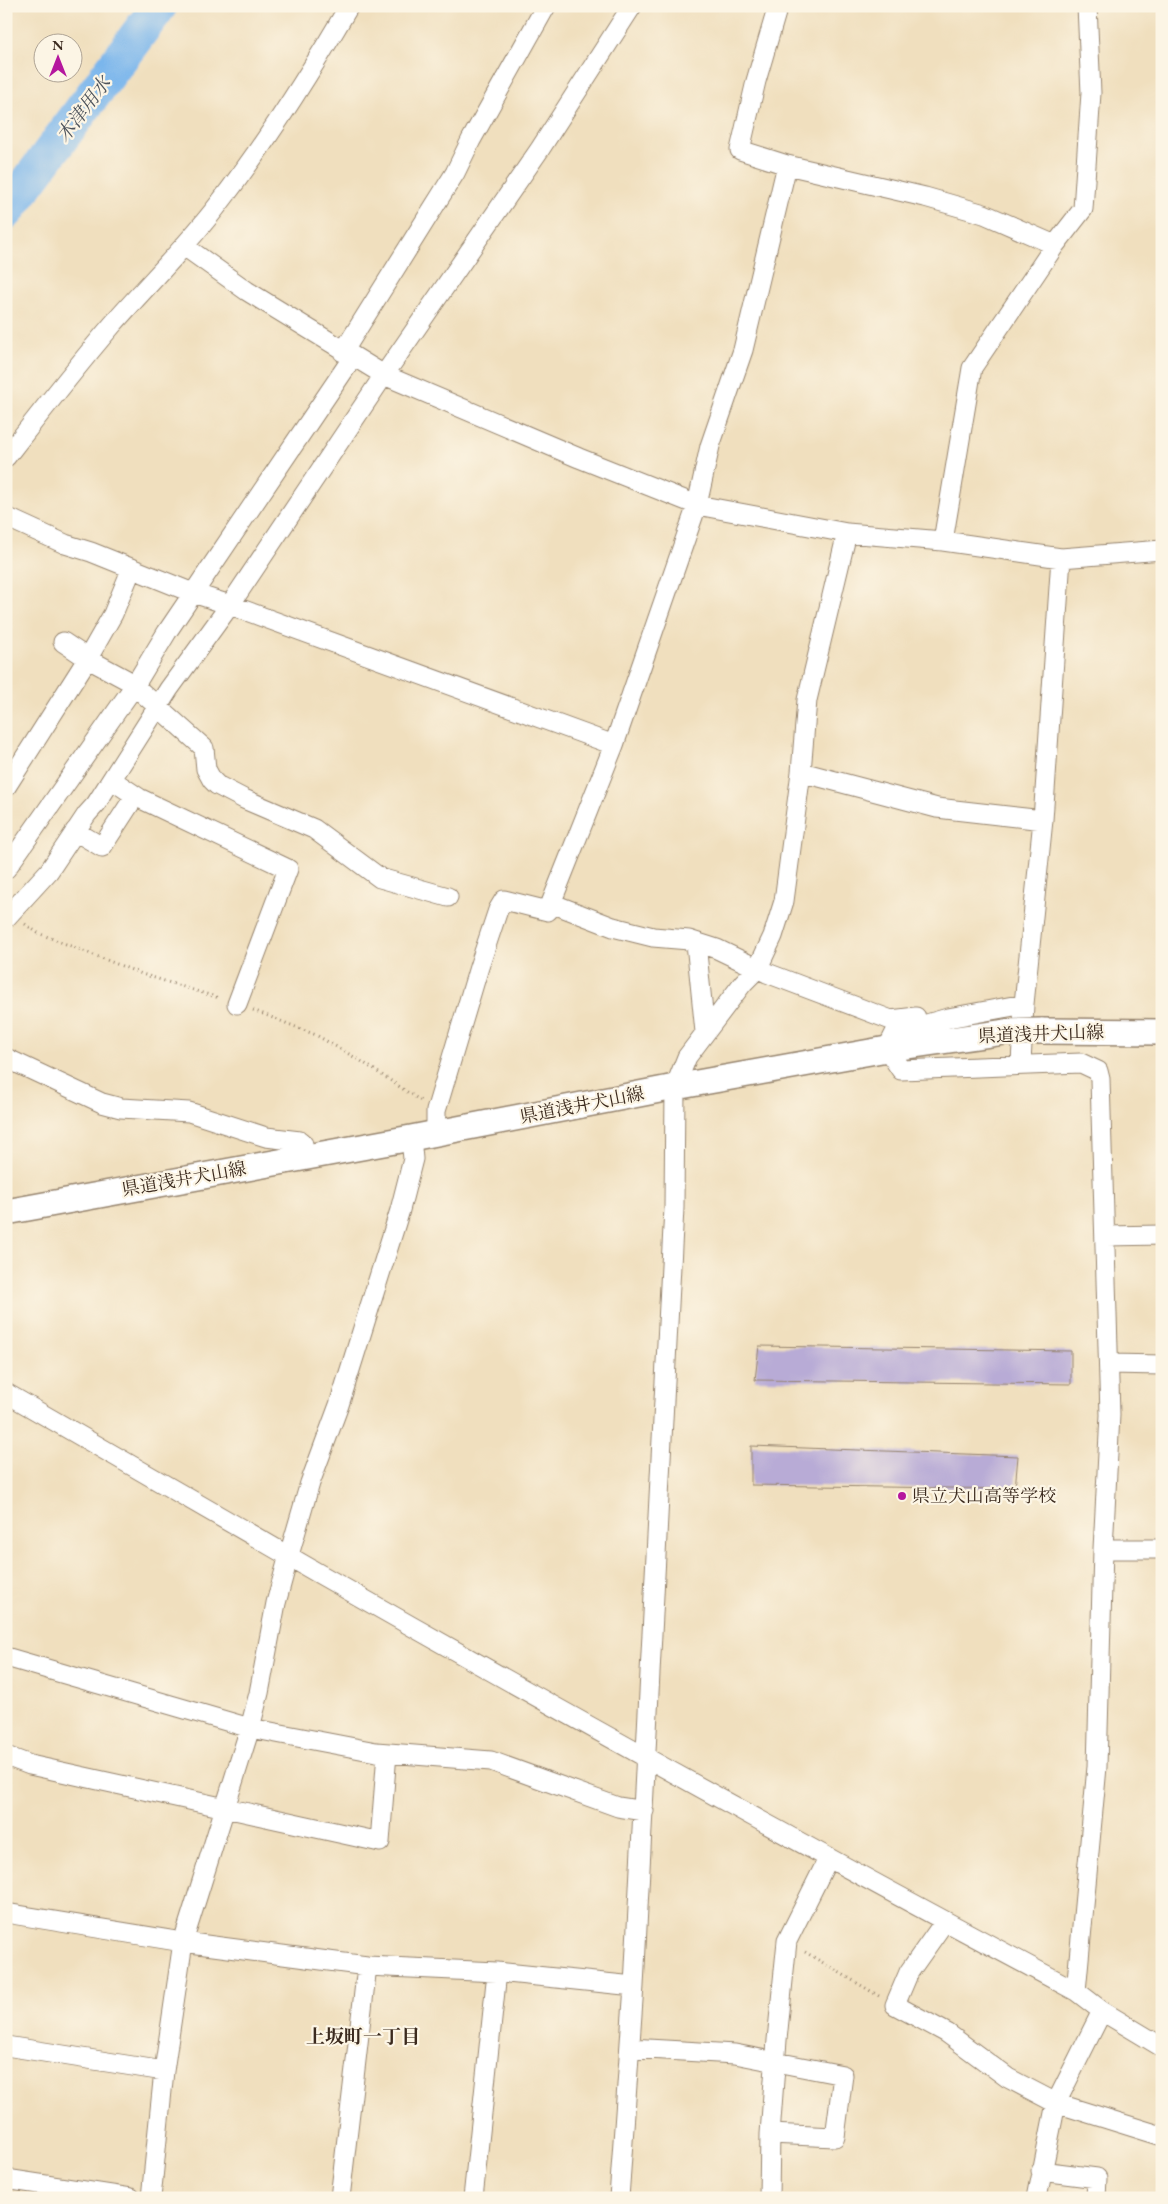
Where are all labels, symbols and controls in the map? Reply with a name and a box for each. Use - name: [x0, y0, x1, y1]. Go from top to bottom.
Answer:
- north arrow: [32, 32, 82, 82]
- text: N: [52, 36, 64, 54]
- water label: 木津用水: [51, 70, 117, 147]
- street label: 県道浅井犬山線: [978, 1020, 1104, 1047]
- street label: 県道浅井犬山線: [518, 1081, 646, 1128]
- street label: 県道浅井犬山線: [120, 1156, 248, 1201]
- place label: 県立犬山高等学校: [912, 1484, 1056, 1507]
- marker: 県立犬山高等学校: [896, 1490, 908, 1502]
- district label: 上坂町一丁目: [306, 2024, 420, 2049]

